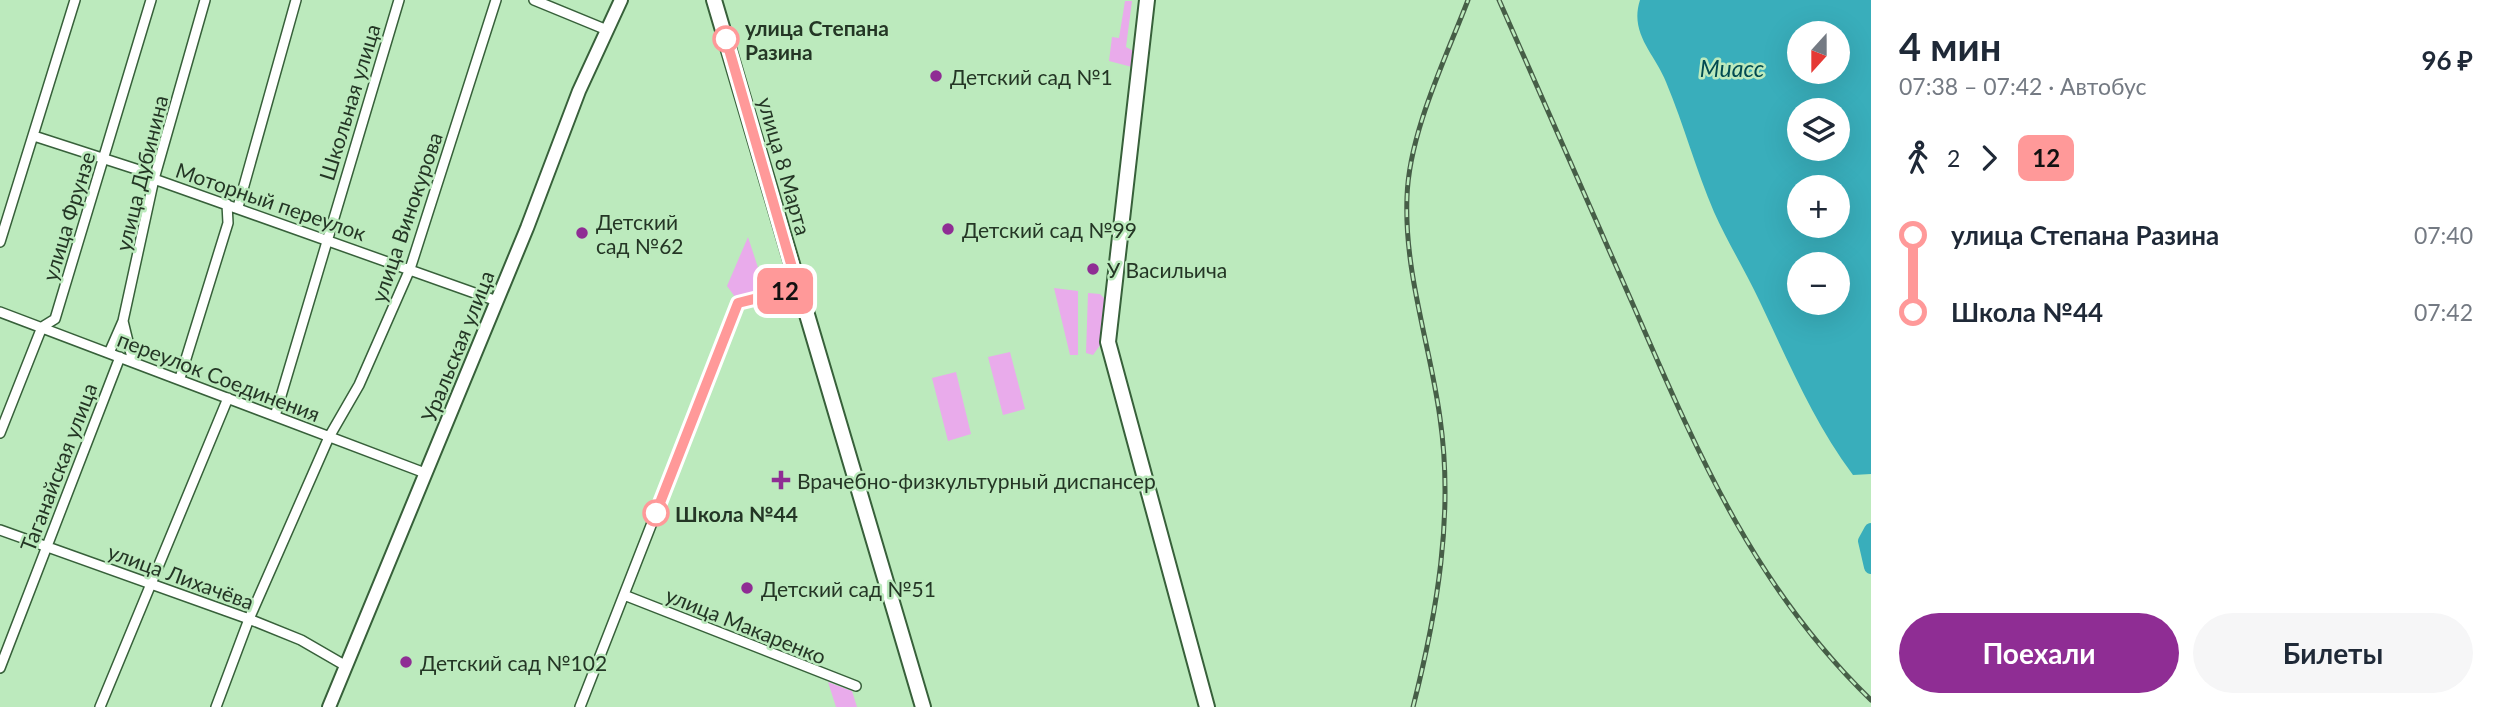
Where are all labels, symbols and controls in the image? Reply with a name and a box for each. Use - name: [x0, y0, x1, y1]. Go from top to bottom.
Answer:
- place label: улица Степана Разина: [745, 15, 889, 64]
- street label: Школьная улица: [313, 21, 385, 183]
- north arrow: [1787, 21, 1850, 84]
- map controls: [1787, 21, 1850, 315]
- text: 4 мин: [1899, 23, 2001, 69]
- marker: улица Степана Разина: [713, 26, 739, 52]
- text: 96 ₽: [2421, 44, 2473, 76]
- water label: Миасс: [1700, 54, 1764, 82]
- place label: Детский сад №1: [950, 64, 1113, 89]
- marker: Детский сад №1: [928, 68, 944, 84]
- text: 07:38 – 07:42 · Автобус: [1899, 72, 2147, 100]
- street label: улица Дубинина: [110, 93, 172, 253]
- street label: улица 8 Марта: [753, 94, 817, 238]
- button: layers: [1787, 98, 1850, 161]
- street label: улица Винокурова: [365, 129, 447, 305]
- icon: walk: [1899, 139, 1937, 177]
- icon: forward: [1970, 139, 2008, 177]
- text: 12: [2032, 143, 2060, 172]
- text: 2: [1947, 144, 1960, 172]
- street label: улица Фрунзе: [37, 148, 99, 284]
- street label: Моторный переулок: [173, 157, 369, 245]
- button: +: [1787, 175, 1850, 238]
- place label: Детский сад №62: [596, 209, 684, 258]
- place label: Детский сад №99: [962, 217, 1137, 242]
- text: улица Степана Разина: [1951, 219, 2219, 251]
- marker: Детский сад №99: [940, 221, 956, 237]
- text: 07:40: [2414, 221, 2473, 249]
- marker: Детский сад №62: [574, 225, 590, 241]
- button: −: [1787, 252, 1850, 315]
- place label: У Васильича: [1107, 257, 1227, 282]
- marker: У Васильича: [1085, 261, 1101, 277]
- street label: Уральская улица: [415, 267, 499, 425]
- line badge: 12: [754, 268, 816, 314]
- text: 12: [771, 276, 799, 305]
- text: Школа №44: [1951, 296, 2103, 328]
- text: 07:42: [2414, 298, 2473, 326]
- street label: переулок Соединения: [114, 326, 324, 426]
- street label: Таганайская улица: [14, 379, 102, 555]
- place label: Врачебно-физкультурный диспансер: [797, 468, 1156, 493]
- marker: Врачебно-физкультурный диспансер: [771, 470, 791, 490]
- marker: Школа №44: [643, 500, 669, 526]
- place label: Школа №44: [675, 501, 798, 526]
- street label: улица Лихачёва: [105, 538, 257, 614]
- place label: Детский сад №51: [761, 576, 936, 601]
- marker: Детский сад №51: [739, 580, 755, 596]
- street label: улица Макаренко: [662, 581, 830, 669]
- button: Поехали: [1899, 613, 2179, 693]
- button: Билеты: [2193, 613, 2473, 693]
- place label: Детский сад №102: [420, 650, 607, 675]
- marker: Детский сад №102: [398, 654, 414, 670]

